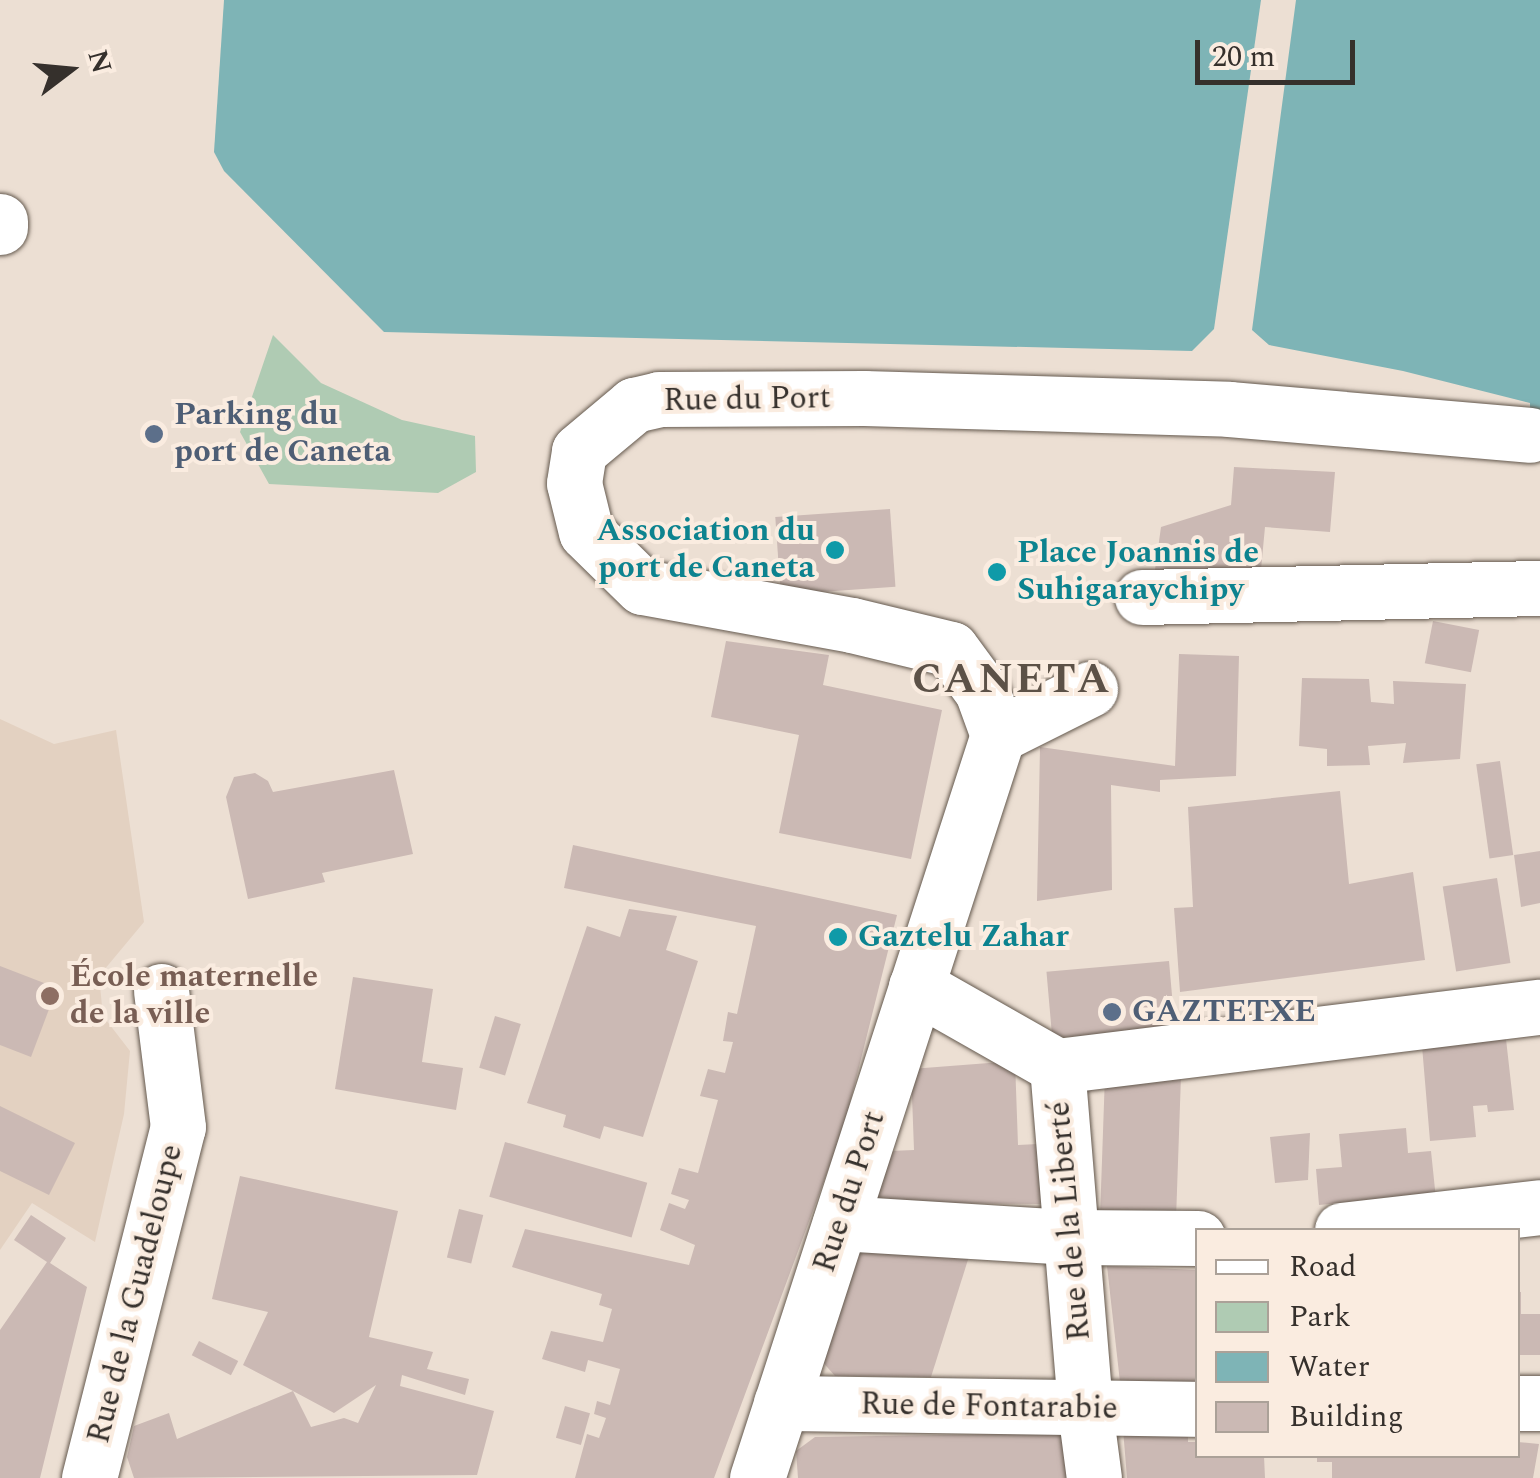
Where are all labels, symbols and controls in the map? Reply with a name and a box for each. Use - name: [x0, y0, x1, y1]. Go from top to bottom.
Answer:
- north arrow: [20, 20, 120, 120]
- scale bar: [1200, 20, 1360, 82]
- text: 20 m: [1212, 34, 1275, 80]
- text: N: [75, 45, 123, 78]
- street label: Rue du Port: [663, 379, 831, 421]
- place label: Parking du port de Caneta: [174, 397, 391, 472]
- marker: Parking du port de Caneta: [143, 423, 165, 445]
- place label: Association du port de Caneta: [597, 513, 815, 588]
- place label: Place Joannis de Suhigaraychipy: [1017, 535, 1259, 610]
- marker: Association du port de Caneta: [824, 539, 846, 561]
- marker: Place Joannis de Suhigaraychipy: [986, 561, 1008, 583]
- district label: CANETA: [912, 655, 1112, 705]
- place label: Gaztelu Zahar: [858, 918, 1069, 956]
- marker: Gaztelu Zahar: [827, 926, 849, 948]
- place label: École maternelle de la ville: [70, 959, 318, 1034]
- marker: École maternelle de la ville: [39, 985, 61, 1007]
- place label: GAZTETXE: [1132, 993, 1316, 1031]
- marker: GAZTETXE: [1101, 1001, 1123, 1023]
- street label: Rue de la Liberté: [1040, 1100, 1100, 1342]
- street label: Rue du Port: [806, 1106, 894, 1278]
- street label: Rue de la Guadeloupe: [80, 1140, 192, 1448]
- legend: [1195, 1228, 1520, 1458]
- text: Road: [1289, 1244, 1357, 1290]
- text: Park: [1289, 1294, 1351, 1340]
- text: Water: [1289, 1344, 1370, 1390]
- street label: Rue de Fontarabie: [860, 1386, 1118, 1428]
- text: Building: [1289, 1394, 1404, 1440]

